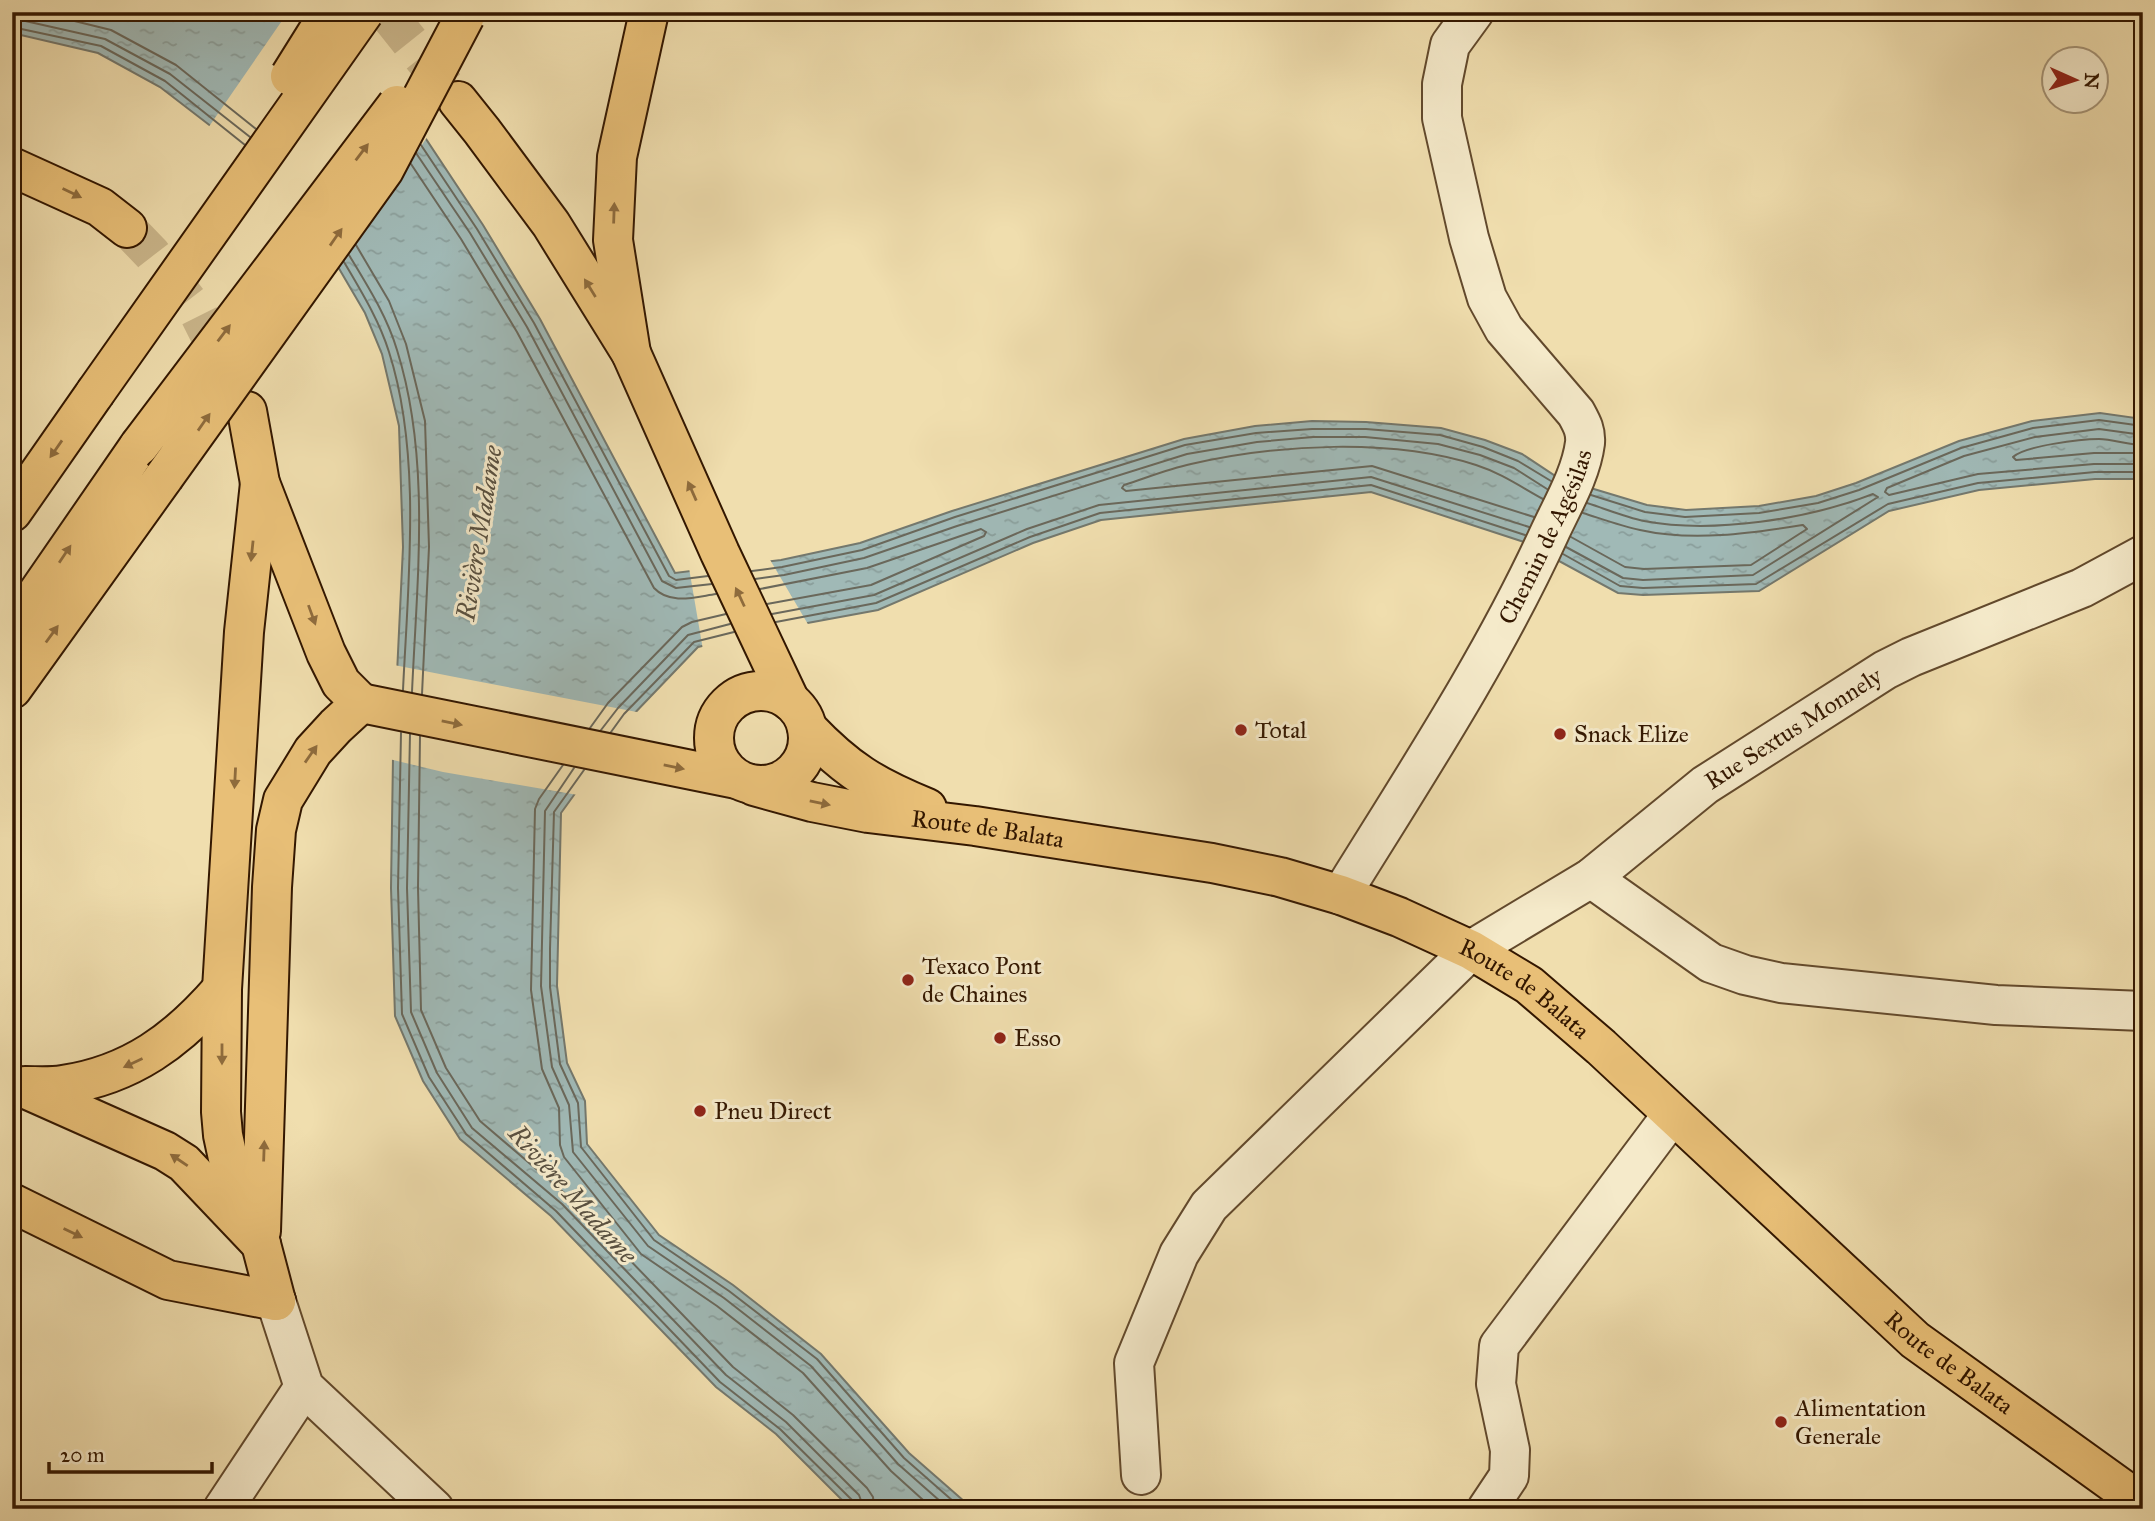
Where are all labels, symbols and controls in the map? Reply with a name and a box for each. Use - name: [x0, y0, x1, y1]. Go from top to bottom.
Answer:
- north arrow: [2039, 46, 2110, 116]
- text: N: [2080, 72, 2103, 90]
- one-way arrow: [354, 143, 368, 161]
- one-way arrow: [62, 188, 82, 199]
- one-way arrow: [609, 202, 620, 224]
- one-way arrow: [329, 228, 343, 246]
- one-way arrow: [584, 278, 597, 297]
- one-way arrow: [217, 324, 231, 342]
- one-way arrow: [197, 413, 211, 431]
- one-way arrow: [49, 440, 63, 458]
- water label: Rivière Madame: [449, 442, 509, 624]
- street label: Chemin de Agésilas: [1492, 447, 1599, 630]
- one-way arrow: [686, 481, 698, 501]
- one-way arrow: [247, 540, 258, 562]
- one-way arrow: [58, 545, 72, 563]
- one-way arrow: [735, 587, 746, 608]
- one-way arrow: [306, 605, 317, 626]
- one-way arrow: [44, 625, 59, 643]
- street label: Rue Sextus Monnely: [1699, 660, 1888, 796]
- place label: Total: [1255, 715, 1307, 745]
- one-way arrow: [441, 718, 463, 729]
- place label: Snack Elize: [1574, 719, 1689, 749]
- marker: Total: [1233, 722, 1249, 738]
- marker: Snack Elize: [1552, 726, 1568, 742]
- one-way arrow: [304, 745, 318, 764]
- one-way arrow: [663, 762, 685, 773]
- one-way arrow: [229, 767, 240, 789]
- one-way arrow: [809, 798, 831, 809]
- street label: Route de Balata: [910, 803, 1067, 855]
- street label: Route de Balata: [1455, 932, 1596, 1046]
- place label: Texaco Pont de Chaines: [922, 951, 1042, 1009]
- marker: Texaco Pont de Chaines: [900, 972, 916, 988]
- place label: Esso: [1014, 1023, 1061, 1053]
- marker: Esso: [992, 1030, 1008, 1046]
- one-way arrow: [216, 1043, 228, 1065]
- one-way arrow: [123, 1057, 143, 1069]
- place label: Pneu Direct: [714, 1096, 832, 1126]
- marker: Pneu Direct: [692, 1103, 708, 1119]
- water label: Rivière Madame: [501, 1117, 645, 1271]
- one-way arrow: [259, 1140, 270, 1162]
- one-way arrow: [169, 1154, 188, 1167]
- one-way arrow: [63, 1228, 83, 1239]
- street label: Route de Balata: [1878, 1304, 2020, 1421]
- place label: Alimentation Generale: [1794, 1393, 1926, 1451]
- marker: Alimentation Generale: [1773, 1414, 1789, 1430]
- scale bar: [49, 1430, 212, 1474]
- text: 20 m: [60, 1442, 105, 1468]

